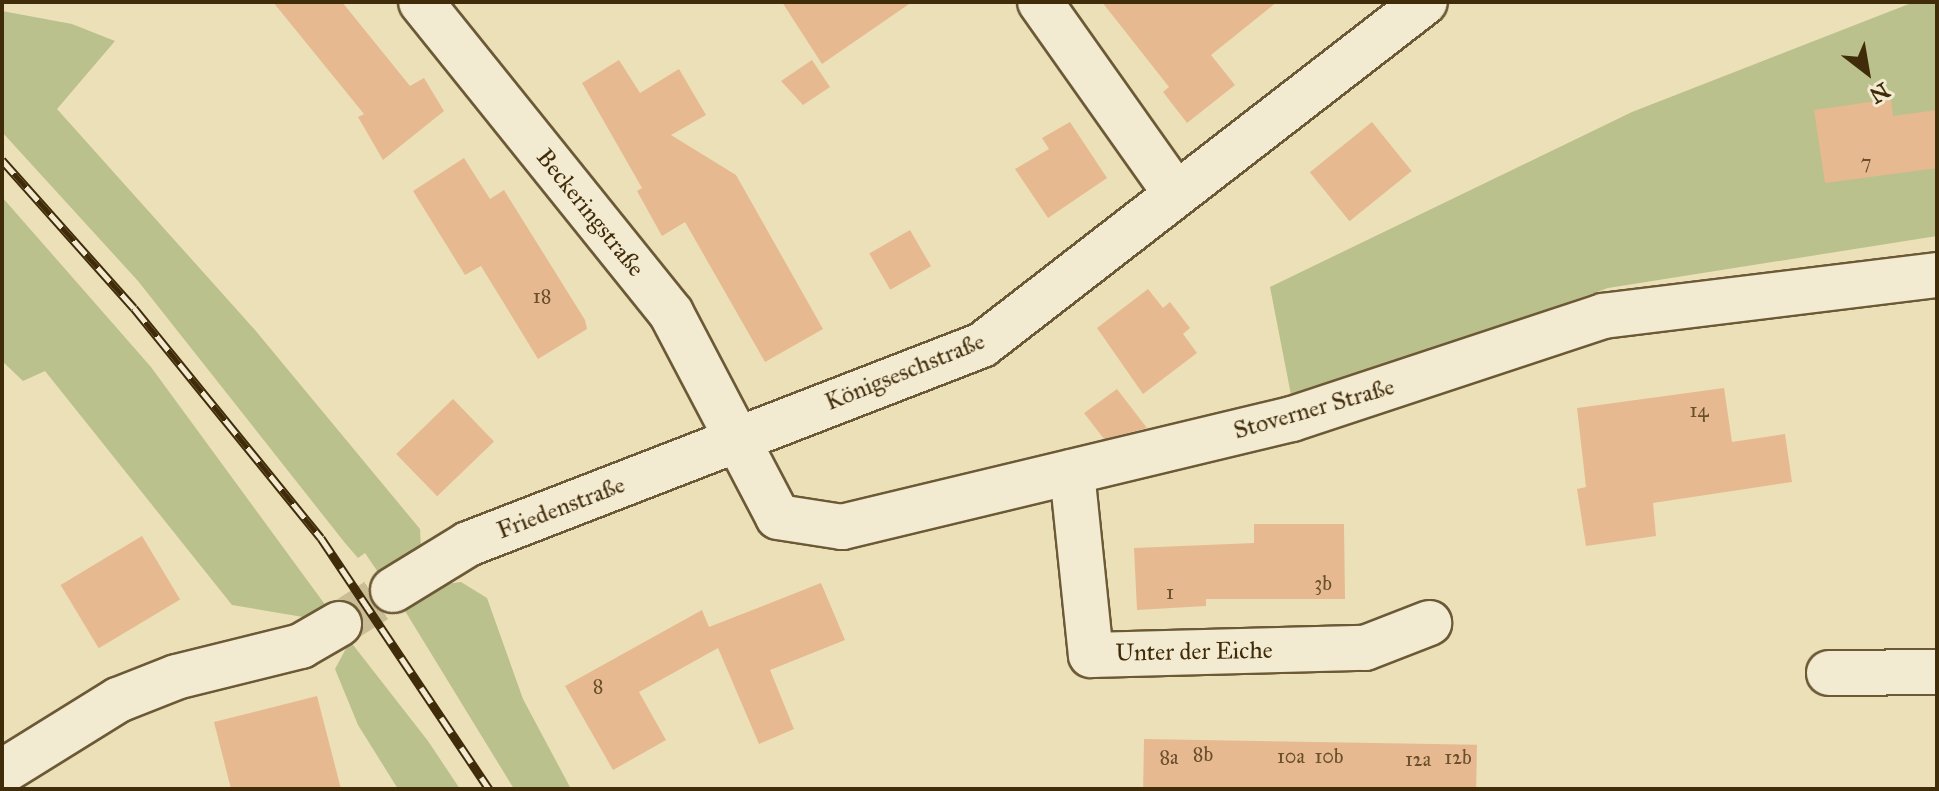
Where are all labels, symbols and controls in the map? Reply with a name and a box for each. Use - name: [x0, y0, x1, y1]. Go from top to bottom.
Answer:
- north arrow: [1827, 32, 1907, 112]
- text: N: [1865, 77, 1895, 109]
- street label: Beckeringstraße: [530, 144, 650, 282]
- house number: 7: [1861, 150, 1871, 174]
- house number: 18: [533, 284, 551, 308]
- street label: Königseschstraße: [821, 327, 989, 417]
- street label: Stoverner Straße: [1230, 372, 1398, 446]
- house number: 14: [1689, 398, 1709, 422]
- street label: Friedenstraße: [493, 470, 629, 546]
- house number: 3b: [1314, 571, 1332, 595]
- house number: 1: [1166, 580, 1174, 604]
- street label: Unter der Eiche: [1115, 636, 1273, 668]
- house number: 8: [593, 674, 603, 698]
- house number: 8b: [1193, 742, 1213, 766]
- house number: 10a: [1277, 744, 1305, 768]
- house number: 10b: [1314, 744, 1344, 768]
- house number: 8a: [1159, 745, 1179, 769]
- house number: 12b: [1444, 745, 1472, 769]
- house number: 12a: [1405, 747, 1431, 771]

